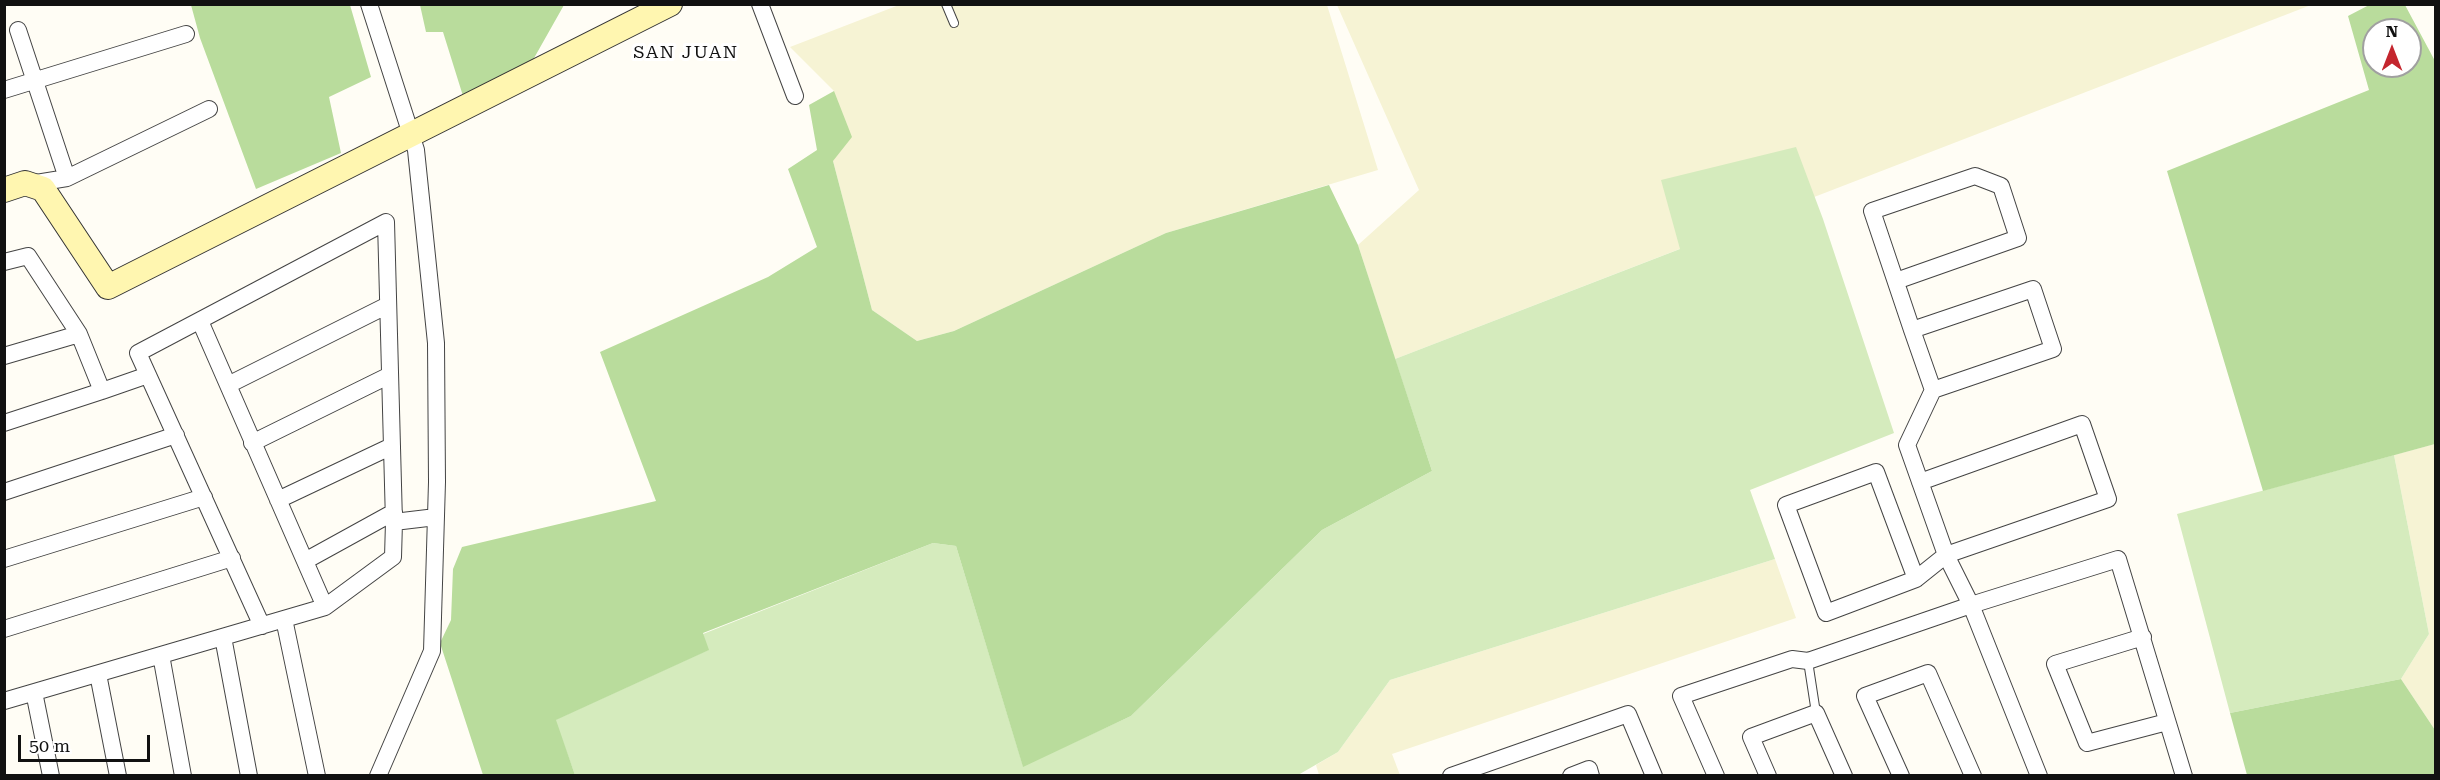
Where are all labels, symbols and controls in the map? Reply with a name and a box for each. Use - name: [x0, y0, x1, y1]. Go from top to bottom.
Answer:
- north arrow: [2362, 18, 2422, 78]
- text: N: [2386, 22, 2398, 41]
- district label: SAN JUAN: [633, 42, 739, 64]
- scale bar: [21, 723, 153, 761]
- text: 50 m: [29, 735, 70, 756]

